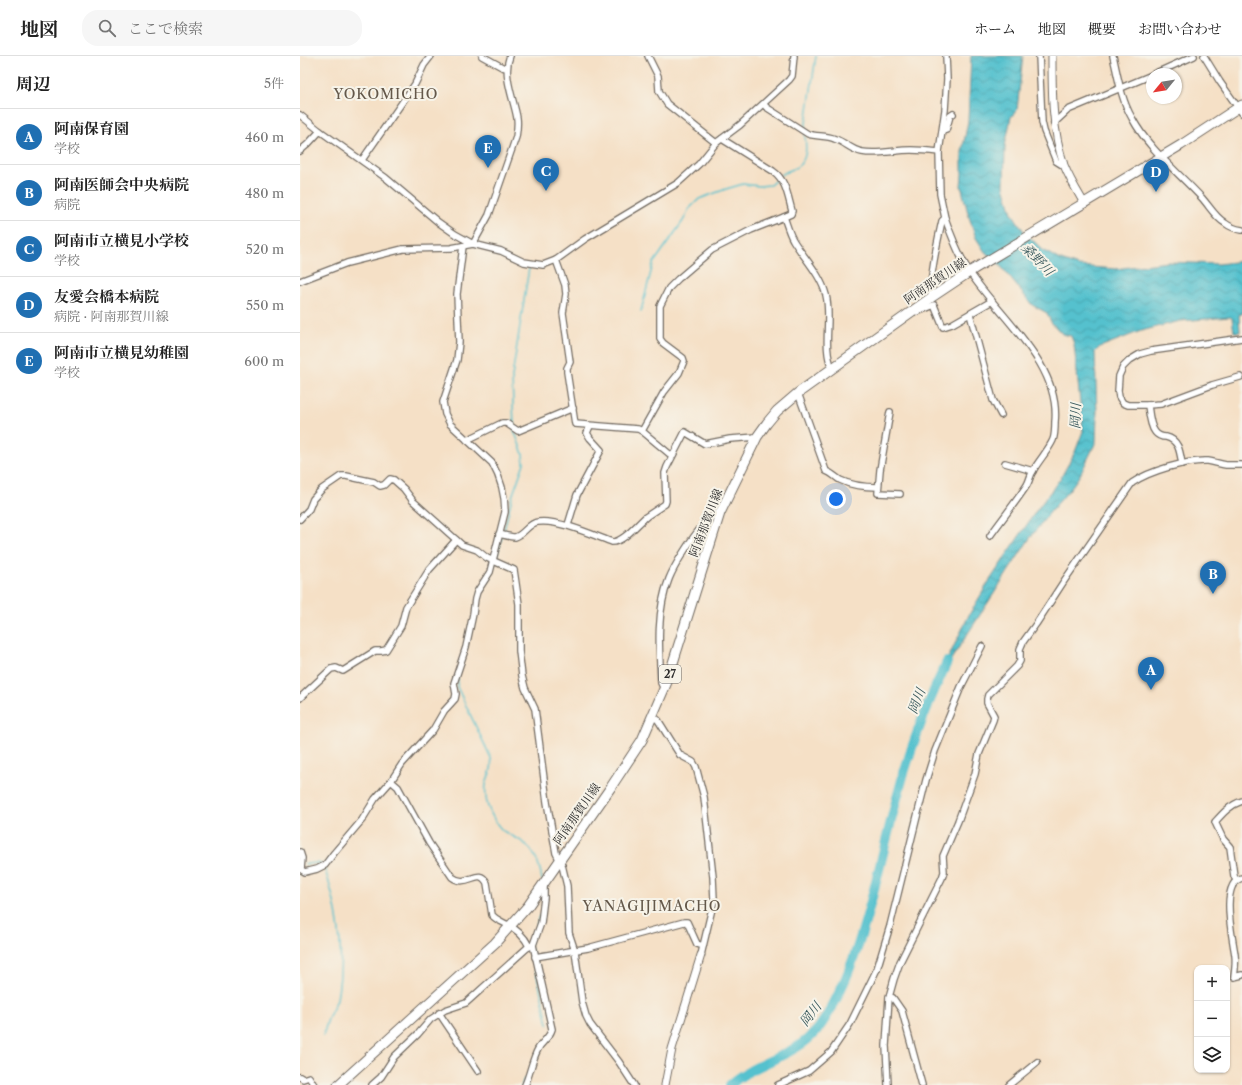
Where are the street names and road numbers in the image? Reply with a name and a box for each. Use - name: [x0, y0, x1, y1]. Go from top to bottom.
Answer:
- street label: 阿南那賀川線: [901, 254, 969, 307]
- street label: 阿南那賀川線: [686, 487, 725, 559]
- road number: 27: [659, 665, 681, 683]
- street label: 阿南那賀川線: [550, 780, 603, 848]

